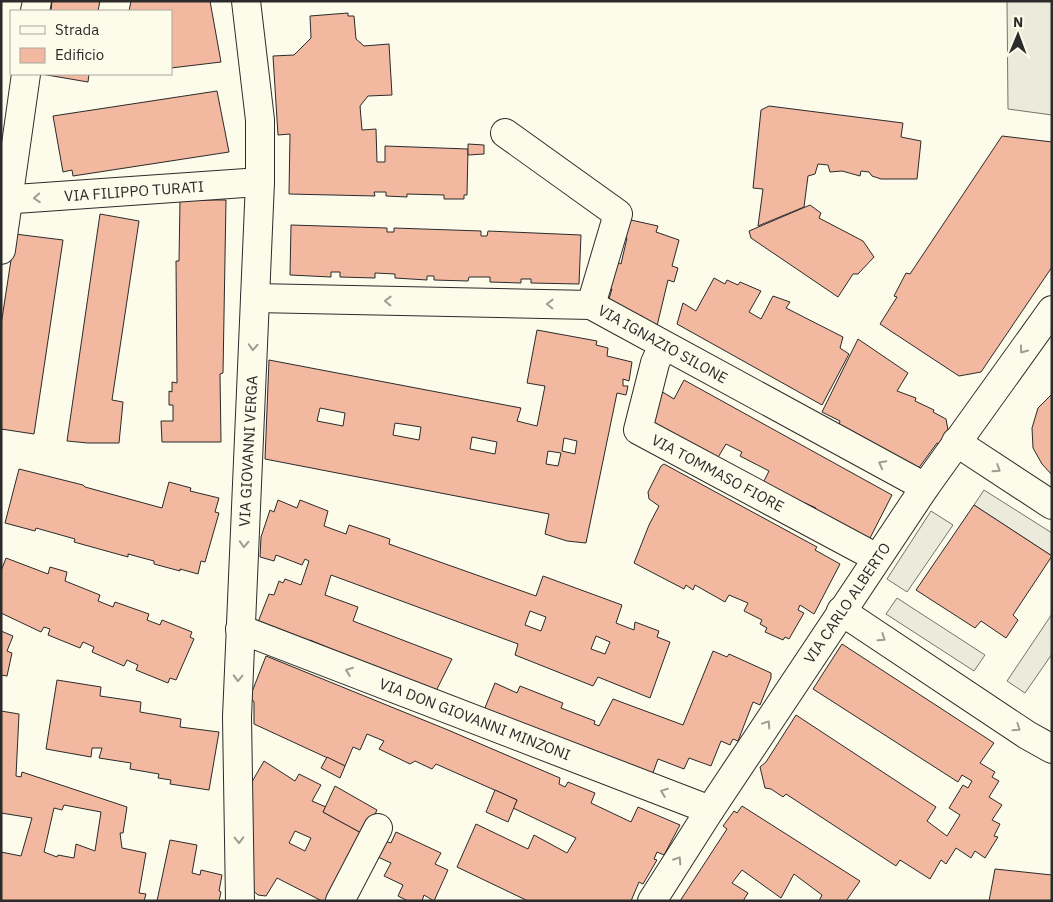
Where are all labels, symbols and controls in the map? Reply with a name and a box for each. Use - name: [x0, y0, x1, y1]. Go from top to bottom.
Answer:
- legend: [10, 10, 172, 75]
- north arrow: [993, 10, 1043, 60]
- text: N: [1013, 13, 1023, 31]
- text: Strada: [55, 20, 99, 39]
- text: Edificio: [55, 45, 104, 64]
- street label: VIA FILIPPO TURATI: [64, 177, 204, 205]
- one-way arrow: [33, 192, 41, 203]
- one-way arrow: [383, 296, 391, 306]
- one-way arrow: [546, 299, 554, 309]
- street label: VIA IGNAZIO SILONE: [595, 300, 731, 388]
- one-way arrow: [247, 343, 258, 351]
- one-way arrow: [1020, 344, 1029, 354]
- street label: VIA GIOVANNI VERGA: [235, 375, 261, 527]
- street label: VIA TOMMASO FIORE: [648, 430, 788, 516]
- one-way arrow: [878, 460, 887, 470]
- one-way arrow: [992, 462, 1001, 472]
- street label: VIA CARLO ALBERTO: [799, 539, 895, 667]
- one-way arrow: [239, 541, 249, 549]
- one-way arrow: [876, 632, 886, 641]
- one-way arrow: [345, 667, 354, 677]
- one-way arrow: [233, 674, 244, 682]
- street label: VIA DON GIOVANNI MINZONI: [377, 674, 573, 764]
- one-way arrow: [761, 720, 770, 729]
- one-way arrow: [1011, 722, 1021, 731]
- one-way arrow: [660, 788, 669, 798]
- one-way arrow: [234, 836, 244, 844]
- one-way arrow: [671, 856, 681, 865]

